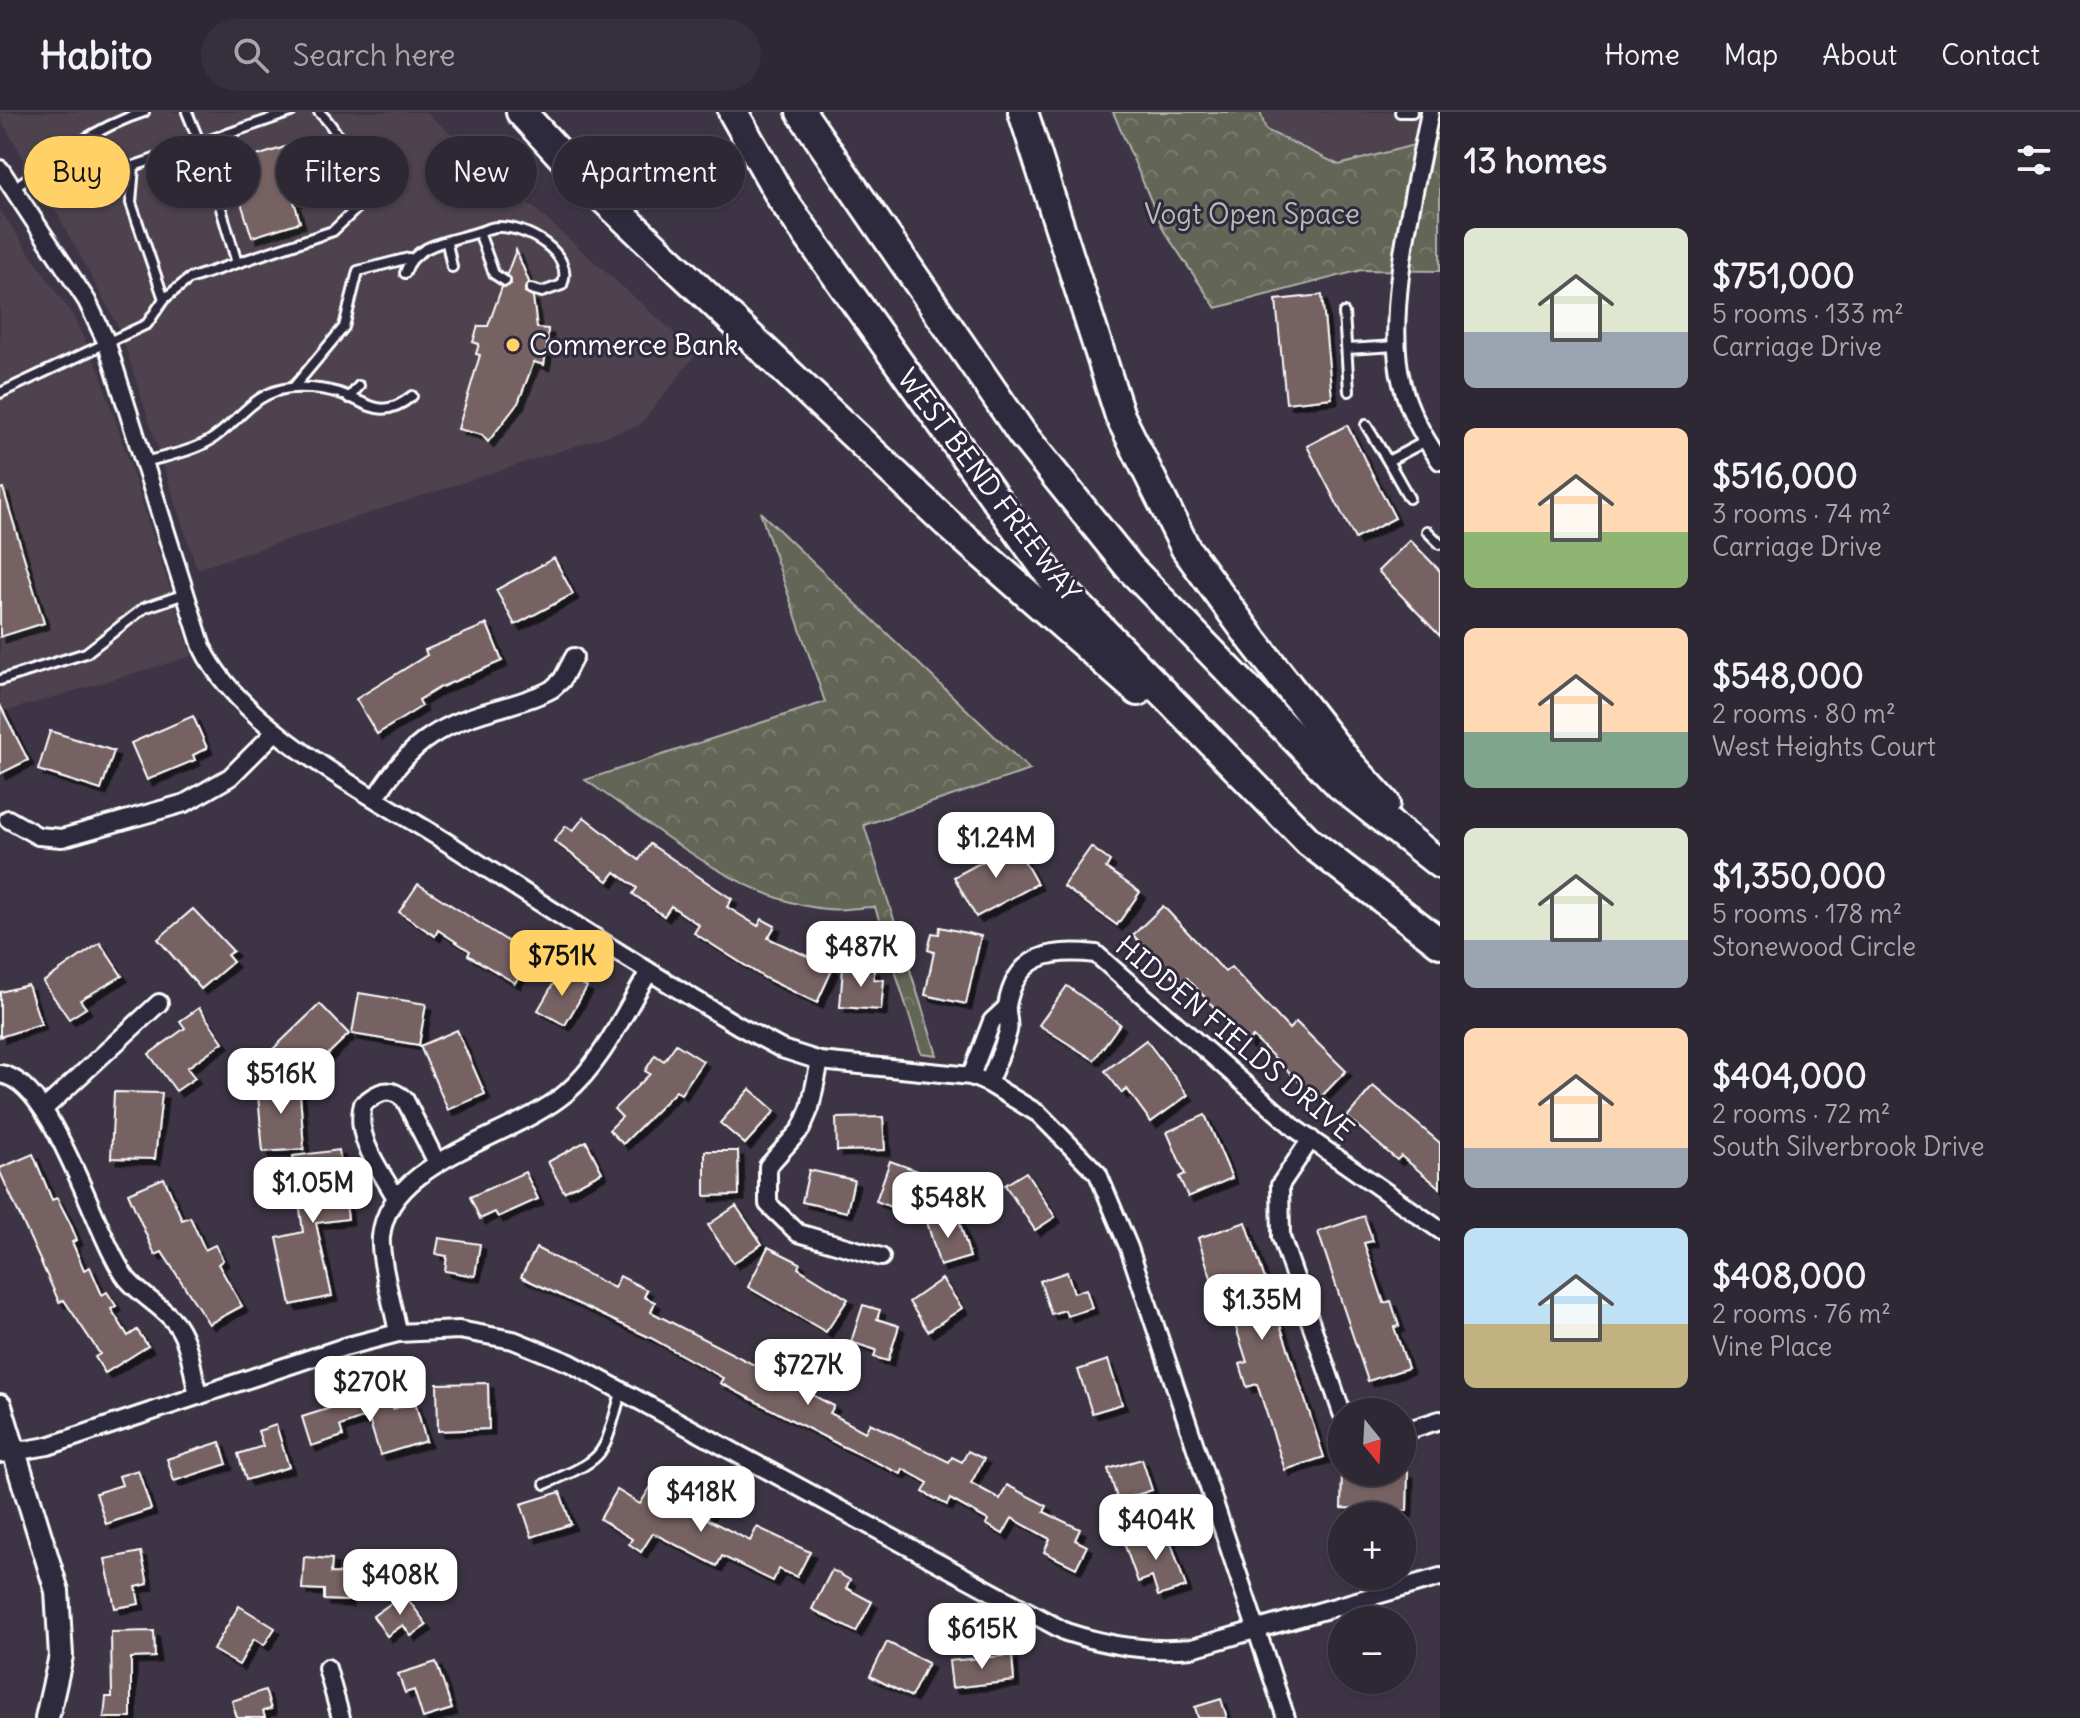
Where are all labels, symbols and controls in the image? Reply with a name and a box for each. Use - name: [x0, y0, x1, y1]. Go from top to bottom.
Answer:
- search box: [201, 19, 761, 91]
- text: Habito: [40, 32, 153, 79]
- icon: search: [229, 33, 273, 77]
- text: Search here: [293, 36, 455, 74]
- text: Home: [1604, 37, 1680, 73]
- text: Map: [1724, 37, 1778, 73]
- text: About: [1822, 37, 1897, 73]
- text: Contact: [1941, 37, 2040, 73]
- chip: Buy: [24, 136, 130, 208]
- chip: Rent: [146, 136, 260, 208]
- chip: Filters: [276, 136, 409, 208]
- chip: New: [425, 136, 537, 208]
- chip: Apartment: [553, 136, 745, 208]
- icon: filters: [2012, 138, 2056, 182]
- text: 13 homes: [1464, 139, 1607, 182]
- park label: Vogt Open Space: [1144, 196, 1360, 232]
- text: $751,000: [1712, 254, 1855, 297]
- icon: home: [1528, 260, 1624, 356]
- text: 5 rooms · 133 m²: [1712, 297, 1904, 330]
- place label: Commerce Bank: [529, 327, 739, 363]
- text: Carriage Drive: [1712, 330, 1882, 363]
- marker: Commerce Bank: [504, 336, 522, 354]
- street label: WEST BEND FREEWAY: [890, 361, 1089, 609]
- text: $516,000: [1712, 454, 1858, 497]
- icon: home: [1528, 460, 1624, 556]
- text: 3 rooms · 74 m²: [1712, 497, 1891, 530]
- text: Carriage Drive: [1712, 530, 1882, 563]
- text: $548,000: [1712, 654, 1864, 697]
- icon: home: [1528, 660, 1624, 756]
- text: 2 rooms · 80 m²: [1712, 697, 1896, 730]
- text: West Heights Court: [1712, 730, 1936, 763]
- pin: $1.24M: [931, 812, 1061, 880]
- text: $1.24M: [956, 821, 1036, 854]
- text: $1,350,000: [1712, 854, 1886, 897]
- icon: home: [1528, 860, 1624, 956]
- text: 5 rooms · 178 m²: [1712, 897, 1902, 930]
- pin: $487K: [805, 921, 917, 989]
- street label: HIDDEN FIELDS DRIVE: [1108, 928, 1362, 1148]
- pin: $751K: [506, 930, 618, 998]
- text: $487K: [824, 930, 898, 963]
- text: Stonewood Circle: [1712, 930, 1916, 963]
- text: $751K: [528, 939, 596, 972]
- pin: $516K: [225, 1048, 337, 1116]
- text: $404,000: [1712, 1054, 1867, 1097]
- text: $516K: [246, 1057, 316, 1090]
- icon: home: [1528, 1060, 1624, 1156]
- text: 2 rooms · 72 m²: [1712, 1097, 1891, 1130]
- text: South Silverbrook Drive: [1712, 1130, 1984, 1163]
- pin: $1.05M: [248, 1157, 378, 1225]
- text: $1.05M: [272, 1166, 354, 1199]
- pin: $548K: [892, 1172, 1004, 1240]
- text: $548K: [910, 1181, 986, 1214]
- text: $408,000: [1712, 1254, 1867, 1297]
- icon: home: [1528, 1260, 1624, 1356]
- pin: $1.35M: [1197, 1274, 1327, 1342]
- text: $1.35M: [1222, 1283, 1302, 1316]
- text: 2 rooms · 76 m²: [1712, 1297, 1891, 1330]
- text: Vine Place: [1712, 1330, 1832, 1363]
- pin: $727K: [752, 1339, 864, 1407]
- text: $727K: [773, 1348, 843, 1381]
- pin: $270K: [314, 1356, 426, 1424]
- text: $270K: [333, 1365, 407, 1398]
- north arrow: [1328, 1398, 1416, 1486]
- map controls: [1328, 1398, 1416, 1694]
- pin: $418K: [645, 1466, 757, 1534]
- text: $418K: [666, 1475, 736, 1508]
- pin: $404K: [1100, 1494, 1212, 1562]
- button: +: [1328, 1502, 1416, 1590]
- text: $404K: [1117, 1503, 1195, 1536]
- pin: $408K: [344, 1549, 456, 1617]
- text: $408K: [361, 1558, 439, 1591]
- pin: $615K: [926, 1603, 1038, 1671]
- button: −: [1328, 1606, 1416, 1694]
- text: $615K: [947, 1612, 1017, 1645]

